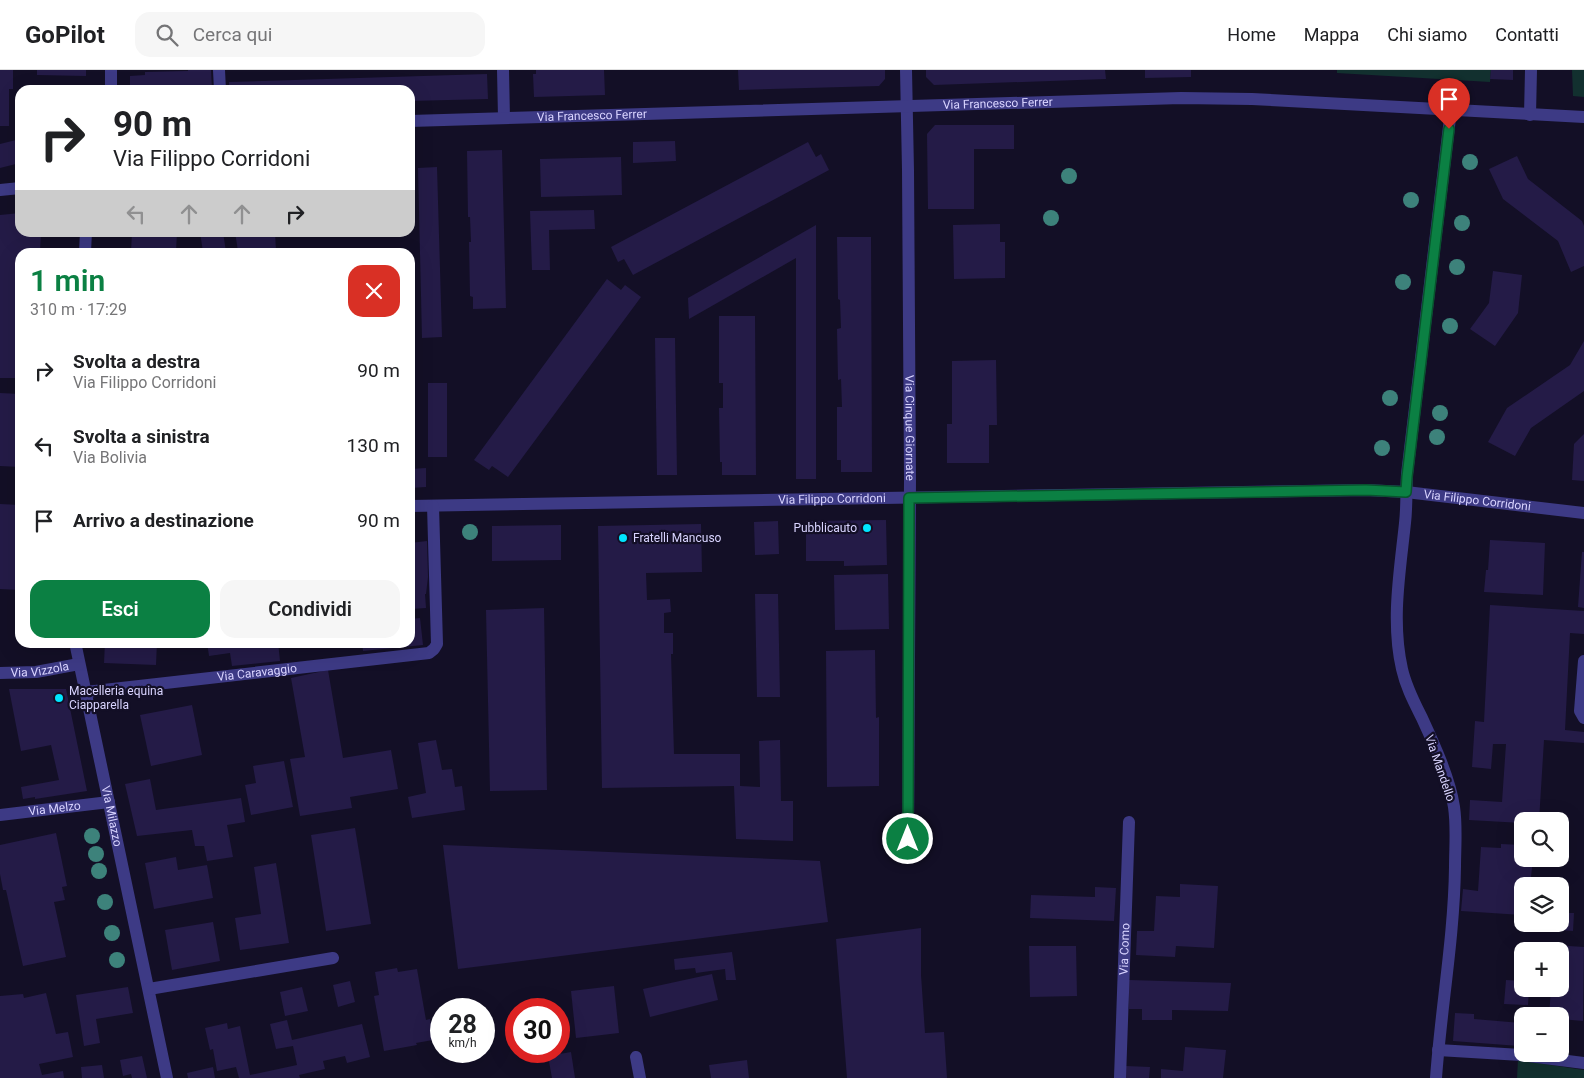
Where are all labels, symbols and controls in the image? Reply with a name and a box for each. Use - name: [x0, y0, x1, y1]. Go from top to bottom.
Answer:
- search box: [135, 12, 485, 57]
- text: GoPilot: [25, 21, 105, 49]
- icon: search: [153, 21, 181, 49]
- text: Cerca qui: [193, 23, 272, 46]
- text: Home: [1227, 24, 1276, 45]
- text: Mappa: [1304, 24, 1359, 45]
- text: Chi siamo: [1387, 24, 1467, 45]
- text: Contatti: [1495, 24, 1559, 45]
- pin: [1428, 78, 1470, 129]
- icon: arrive: [1435, 85, 1463, 113]
- street label: Via Francesco Ferrer: [943, 95, 1053, 112]
- text: 90 m: [113, 104, 192, 145]
- icon: right: [30, 105, 95, 170]
- street label: Via Francesco Ferrer: [537, 107, 647, 124]
- text: Via Filippo Corridoni: [113, 146, 310, 171]
- icon: left: [122, 200, 150, 228]
- icon: ahead: [175, 200, 203, 228]
- icon: ahead: [228, 200, 256, 228]
- icon: right: [281, 200, 309, 228]
- text: 1 min: [30, 263, 105, 298]
- button: close: [348, 265, 400, 317]
- text: 310 m · 17:29: [30, 300, 127, 319]
- text: Svolta a destra: [73, 350, 200, 373]
- icon: right: [30, 357, 58, 385]
- text: 90 m: [357, 359, 400, 382]
- text: Via Filippo Corridoni: [73, 373, 216, 392]
- street label: Via Cinque Giornate: [902, 375, 917, 481]
- text: Svolta a sinistra: [73, 425, 210, 448]
- icon: left: [30, 432, 58, 460]
- text: 130 m: [347, 434, 400, 457]
- text: Via Bolivia: [73, 448, 147, 467]
- street label: Via Filippo Corridoni: [1423, 487, 1532, 514]
- street label: Via Filippo Corridoni: [778, 491, 886, 507]
- icon: arrive: [30, 507, 58, 535]
- text: Arrivo a destinazione: [73, 509, 254, 532]
- text: 90 m: [357, 509, 400, 532]
- place label: Pubblicauto: [793, 521, 857, 535]
- marker: Pubblicauto: [861, 522, 873, 534]
- place label: Fratelli Mancuso: [633, 531, 722, 545]
- marker: Fratelli Mancuso: [617, 532, 629, 544]
- button: Esci: [30, 580, 210, 638]
- button: Condividi: [220, 580, 400, 638]
- street label: Via Vizzola: [10, 659, 70, 680]
- street label: Via Caravaggio: [216, 661, 298, 684]
- place label: Macelleria equina Ciapparella: [69, 684, 163, 712]
- marker: Macelleria equina Ciapparella: [53, 692, 65, 704]
- street label: Via Mandello: [1422, 733, 1458, 803]
- street label: Via Milazzo: [99, 785, 125, 848]
- street label: Via Melzo: [28, 798, 82, 819]
- position arrow: [881, 812, 933, 864]
- map controls: [1514, 812, 1569, 1062]
- button: search: [1514, 812, 1569, 867]
- button: layers: [1514, 877, 1569, 932]
- street label: Via Como: [1117, 923, 1132, 975]
- button: +: [1514, 942, 1569, 997]
- speed limit sign: 30: [505, 998, 570, 1063]
- button: −: [1514, 1007, 1569, 1062]
- text: 28: [448, 1010, 477, 1039]
- text: km/h: [448, 1036, 477, 1050]

